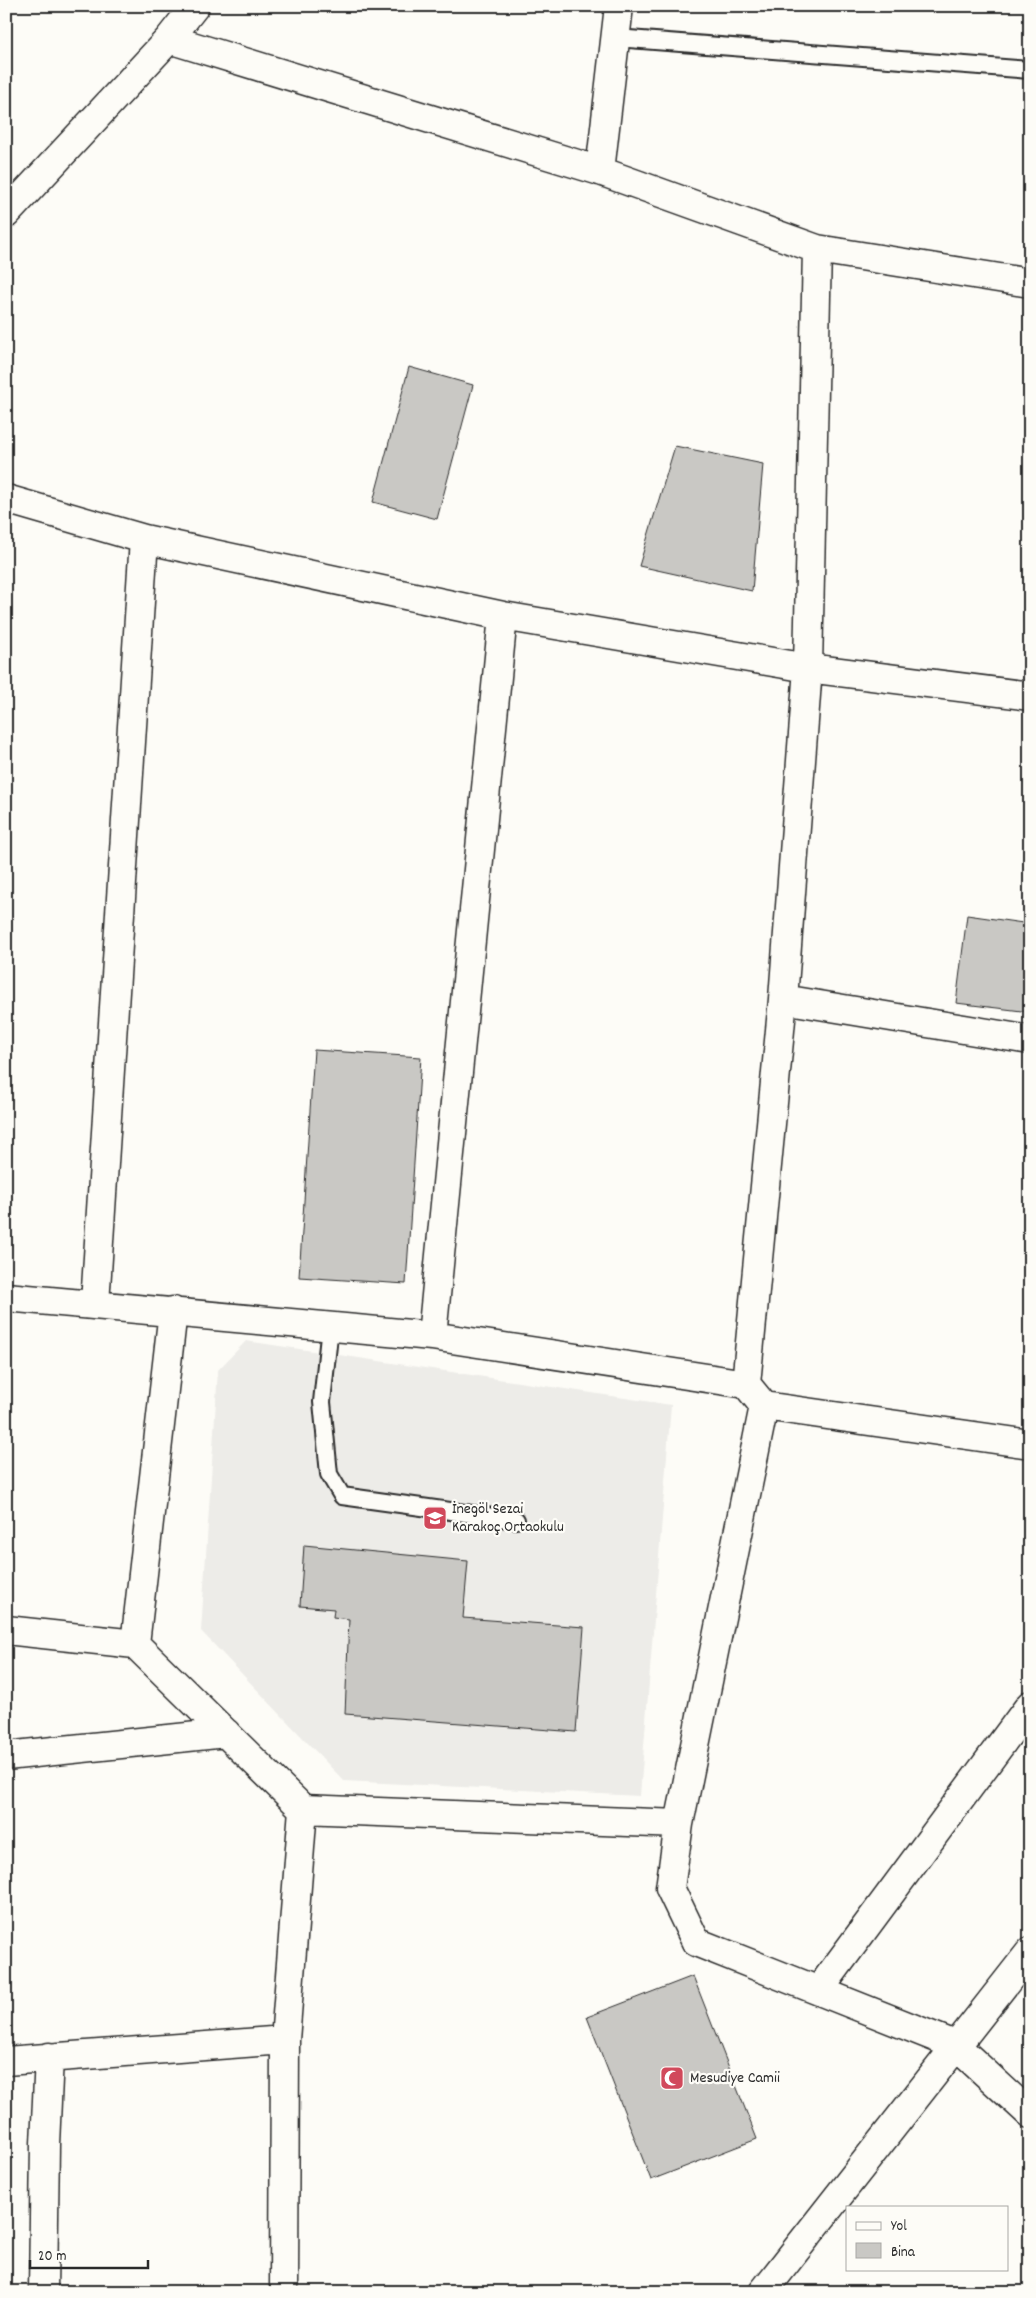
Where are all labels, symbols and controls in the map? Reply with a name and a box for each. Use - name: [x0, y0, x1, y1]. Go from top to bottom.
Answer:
- place label: İnegöl Sezai Karakoç Ortaokulu: [452, 1498, 564, 1539]
- school or university icon: İnegöl Sezai Karakoç Ortaokulu: [422, 1505, 448, 1531]
- mosque icon: Mesudiye Camii: [659, 2065, 685, 2091]
- place label: Mesudiye Camii: [690, 2067, 780, 2090]
- legend: [846, 2206, 1008, 2270]
- text: Yol: [891, 2216, 907, 2238]
- scale bar: [30, 2238, 148, 2270]
- text: Bina: [891, 2242, 916, 2264]
- text: 20 m: [38, 2246, 66, 2268]

